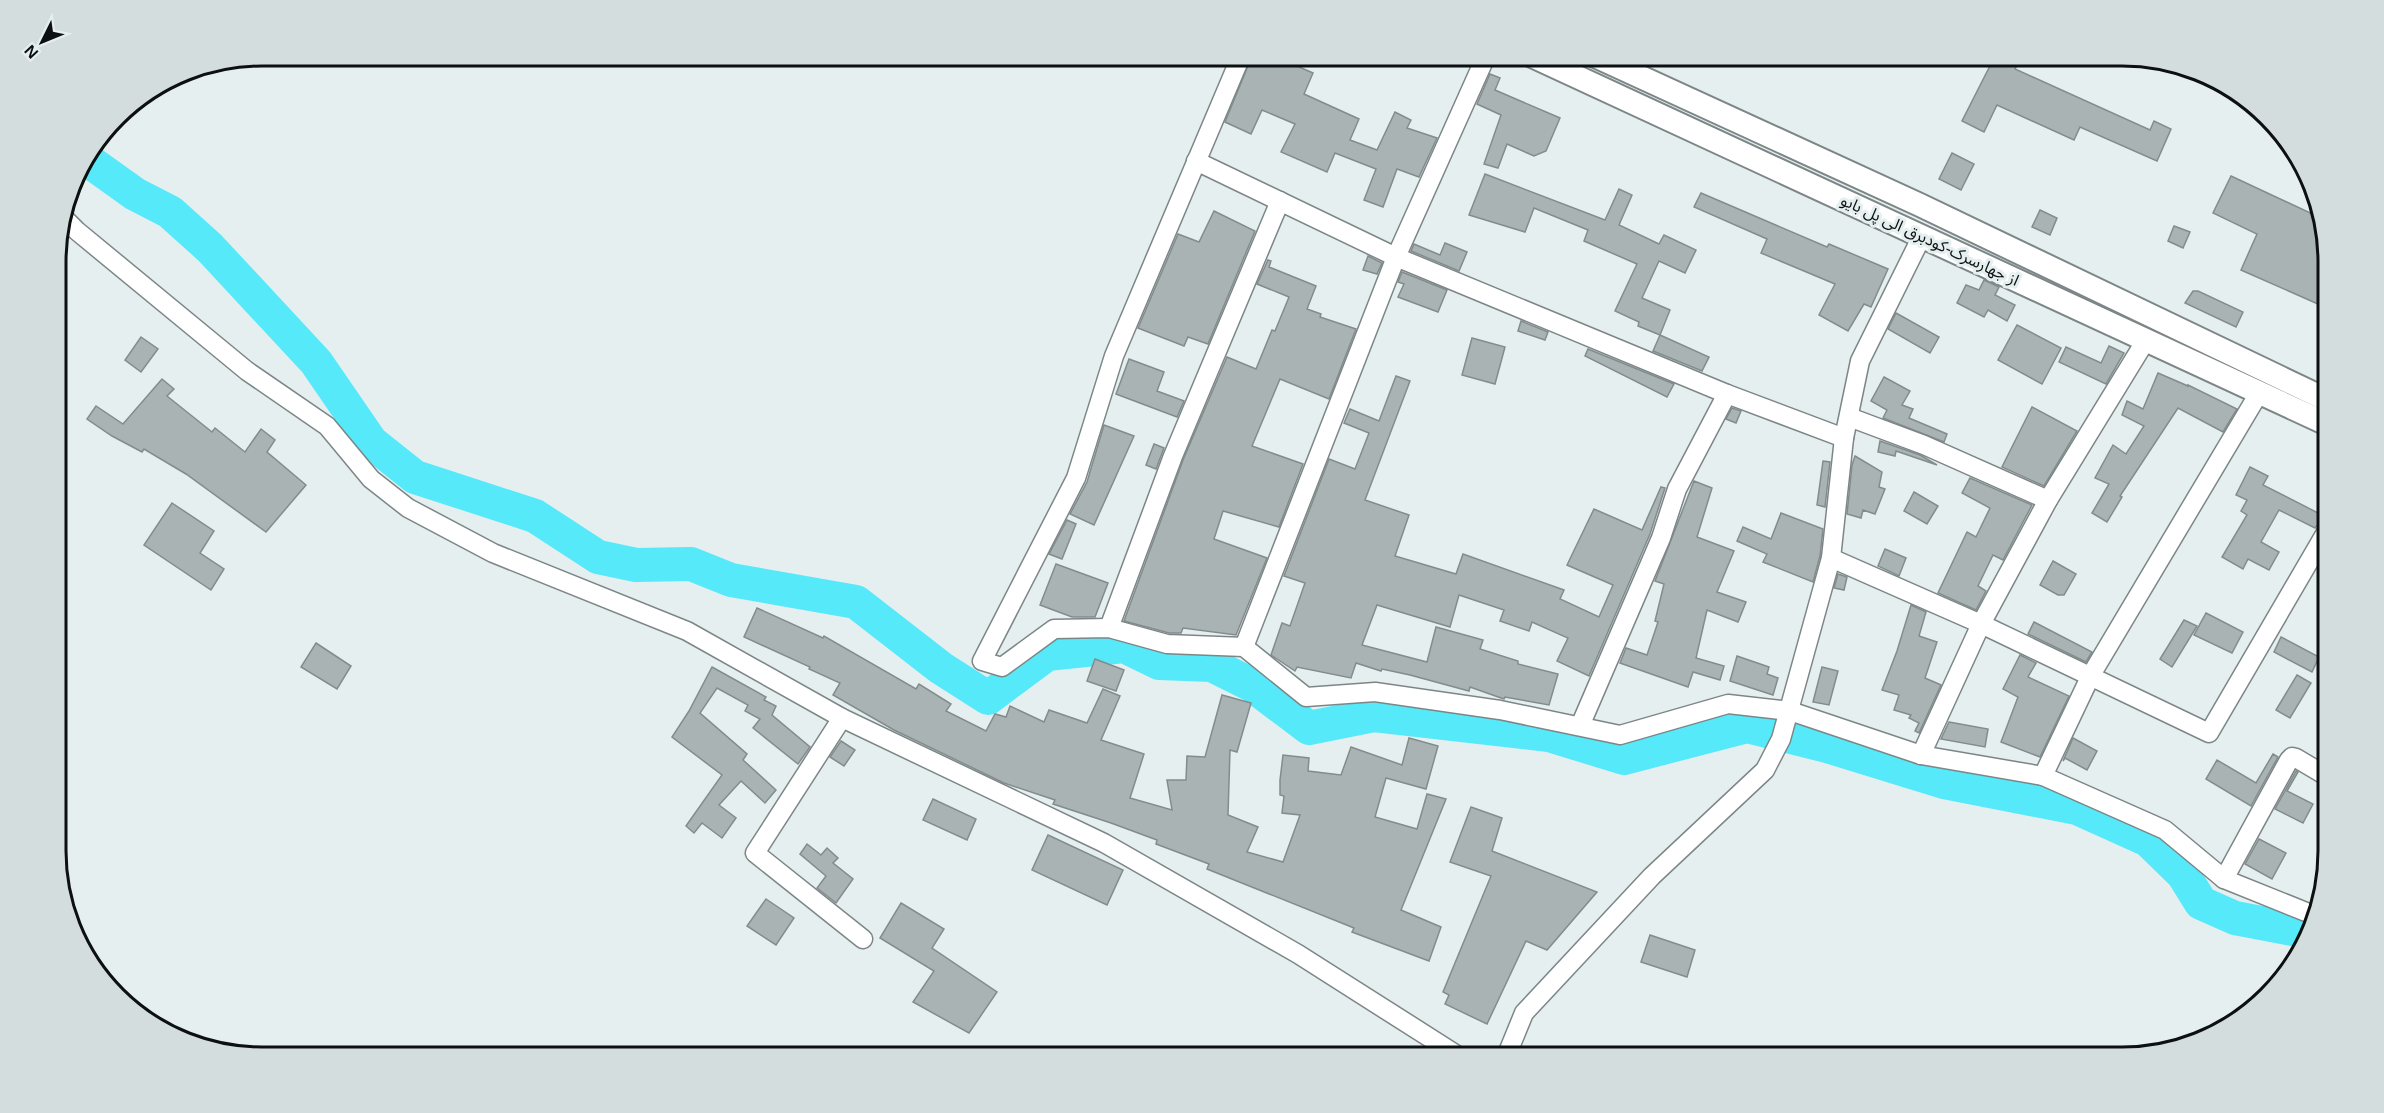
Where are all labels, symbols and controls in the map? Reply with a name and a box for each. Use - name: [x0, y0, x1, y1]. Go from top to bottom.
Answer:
- north arrow: [12, 12, 72, 72]
- text: N: [21, 42, 42, 62]
- street label: از جهارسرک-کودبرق الی پل بایو: [1837, 191, 2022, 291]

